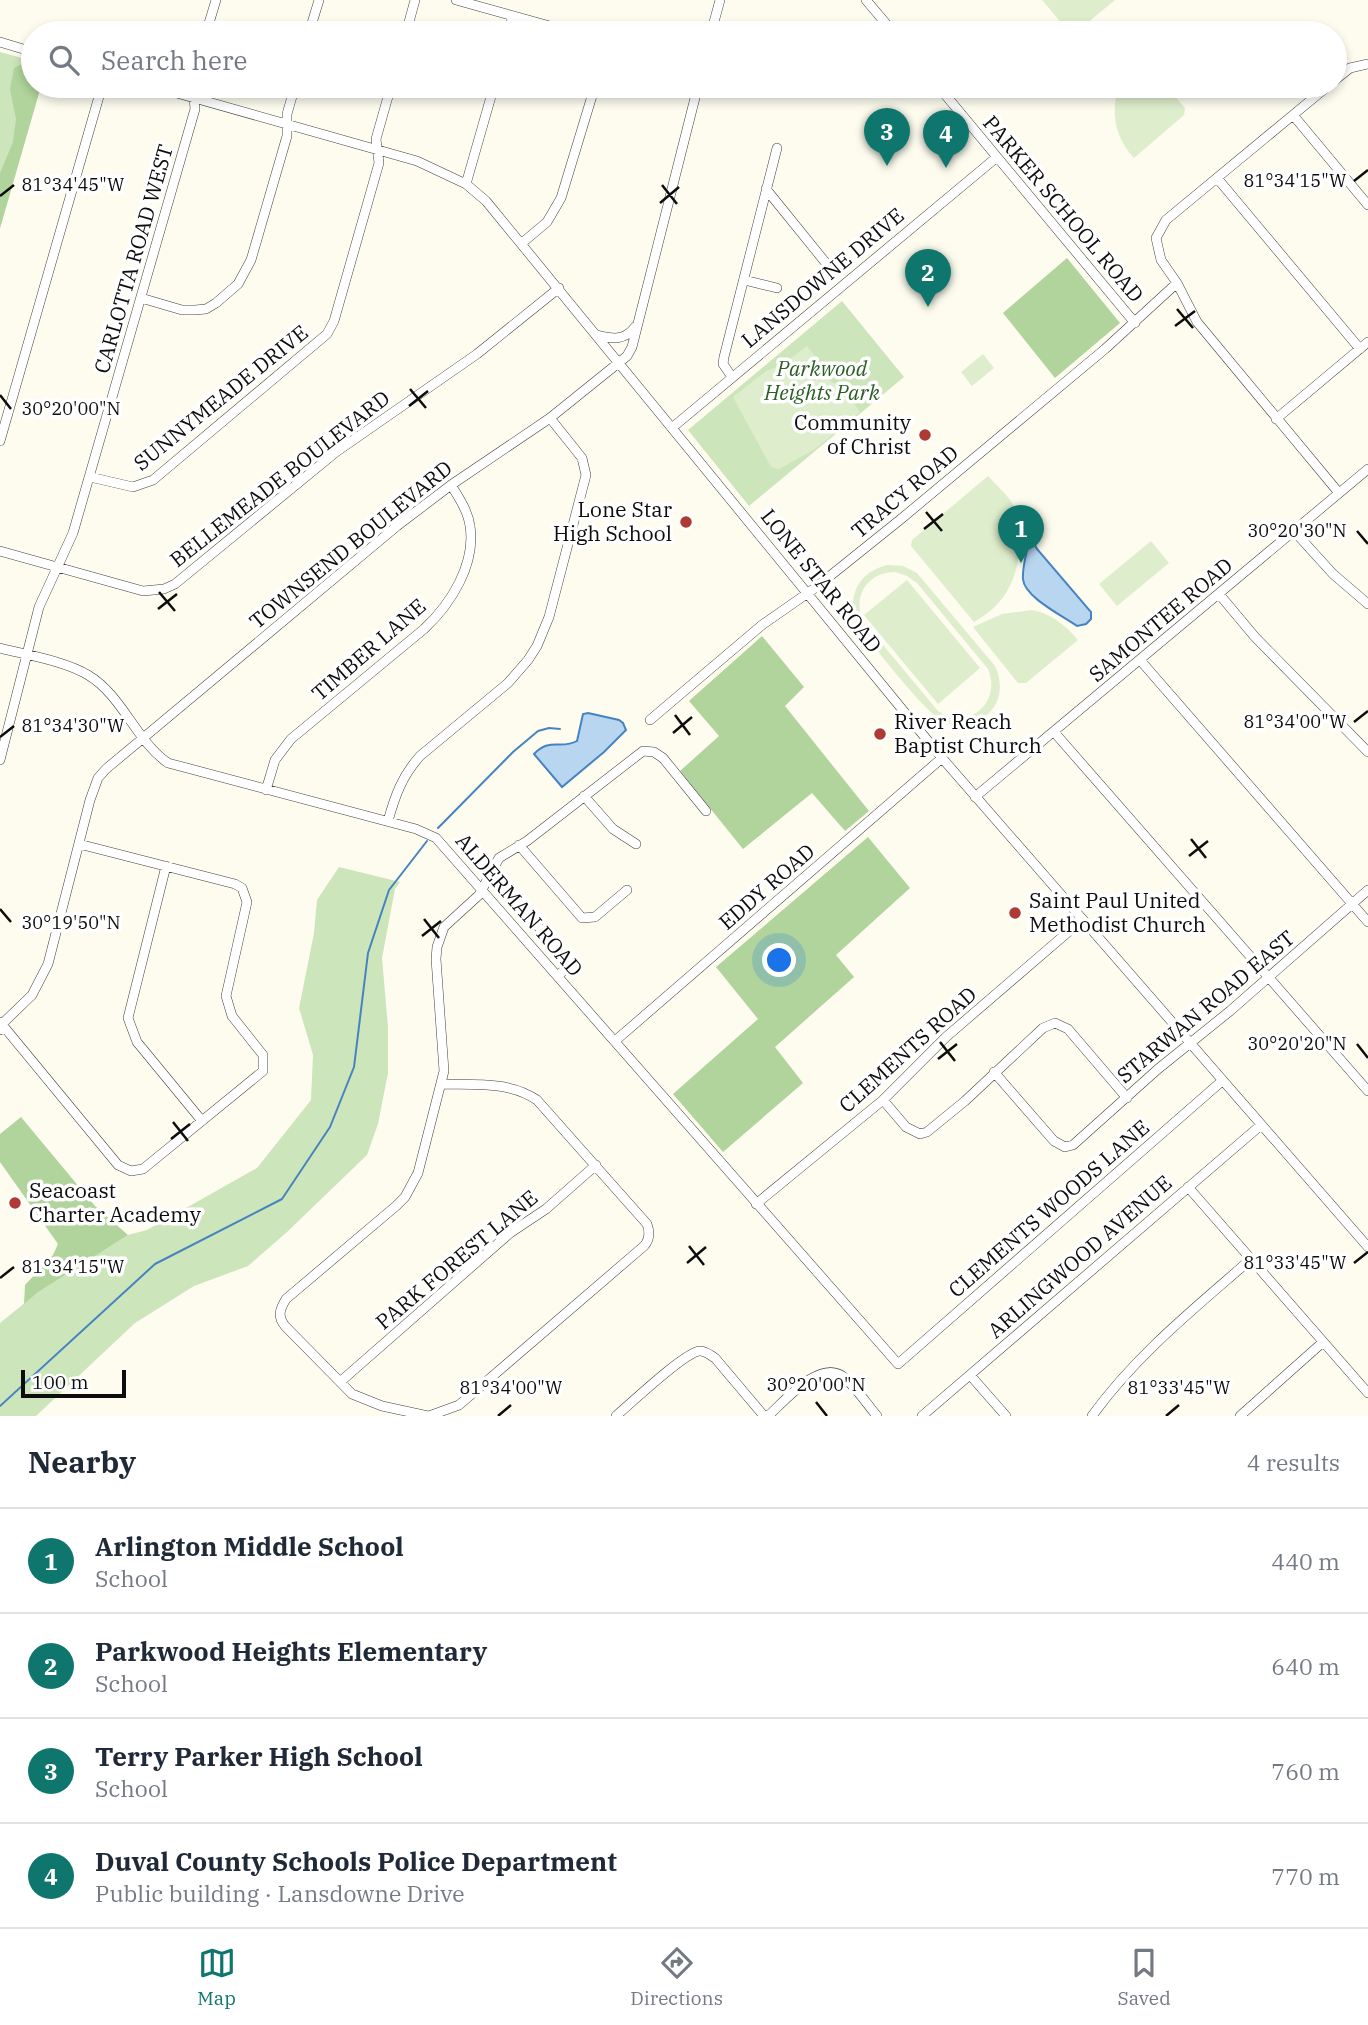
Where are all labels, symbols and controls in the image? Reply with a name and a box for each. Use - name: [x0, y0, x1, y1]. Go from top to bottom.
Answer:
- search box: [21, 21, 1347, 98]
- icon: search: [45, 41, 83, 79]
- text: Search here: [101, 43, 247, 77]
- pin: 3: [864, 108, 910, 166]
- street label: PARKER SCHOOL ROAD: [977, 109, 1150, 308]
- pin: 4: [923, 110, 969, 168]
- street label: CARLOTTA ROAD WEST: [87, 141, 179, 376]
- text: 81°34'15"W: [1244, 169, 1347, 192]
- text: 81°34'45"W: [22, 173, 125, 196]
- street label: LANSDOWNE DRIVE: [735, 201, 910, 354]
- pin: 2: [905, 249, 951, 307]
- street label: SUNNYMEADE DRIVE: [127, 318, 313, 476]
- park label: Parkwood Heights Park: [763, 354, 881, 406]
- street label: BELLEMEADE BOULEVARD: [164, 384, 395, 573]
- text: 30°20'00"N: [22, 397, 121, 420]
- place label: Community of Christ: [794, 408, 912, 460]
- marker: Community of Christ: [917, 427, 933, 443]
- street label: TRACY ROAD: [845, 438, 964, 544]
- street label: TOWNSEND BOULEVARD: [243, 454, 458, 635]
- place label: Lone Star High School: [553, 495, 673, 547]
- street label: LONE STAR ROAD: [755, 503, 889, 658]
- pin: 1: [998, 505, 1044, 563]
- marker: Lone Star High School: [678, 514, 694, 530]
- text: 30°20'30"N: [1248, 519, 1347, 542]
- street label: SAMONTEE ROAD: [1083, 551, 1238, 688]
- street label: TIMBER LANE: [305, 592, 431, 707]
- place label: River Reach Baptist Church: [894, 707, 1042, 759]
- text: 81°34'00"W: [1244, 710, 1347, 733]
- text: 81°34'30"W: [22, 714, 125, 737]
- marker: River Reach Baptist Church: [872, 726, 888, 742]
- street label: ALDERMAN ROAD: [450, 827, 590, 982]
- street label: EDDY ROAD: [713, 837, 820, 936]
- place label: Saint Paul United Methodist Church: [1029, 886, 1206, 938]
- marker: Saint Paul United Methodist Church: [1007, 905, 1023, 921]
- text: 30°19'50"N: [22, 911, 121, 934]
- street label: STARWAN ROAD EAST: [1111, 924, 1300, 1089]
- your location: [762, 943, 796, 977]
- street label: CLEMENTS ROAD: [833, 980, 982, 1119]
- text: 30°20'20"N: [1248, 1032, 1347, 1055]
- street label: CLEMENTS WOODS LANE: [942, 1113, 1155, 1303]
- street label: ARLINGWOOD AVENUE: [981, 1168, 1177, 1344]
- place label: Seacoast Charter Academy: [29, 1176, 202, 1228]
- street label: PARK FOREST LANE: [369, 1183, 543, 1335]
- marker: Seacoast Charter Academy: [7, 1195, 23, 1211]
- text: 81°33'45"W: [1244, 1251, 1347, 1274]
- text: 81°34'15"W: [22, 1255, 125, 1278]
- scale bar: [21, 1367, 126, 1399]
- text: 100 m: [32, 1370, 89, 1394]
- text: 30°20'00"N: [767, 1373, 866, 1396]
- text: 81°34'00"W: [460, 1376, 563, 1399]
- text: 81°33'45"W: [1128, 1376, 1231, 1399]
- text: Nearby: [28, 1442, 136, 1481]
- text: 4 results: [1247, 1447, 1340, 1477]
- text: Arlington Middle School: [95, 1529, 404, 1563]
- text: 1: [44, 1546, 58, 1576]
- text: 440 m: [1271, 1546, 1340, 1576]
- text: School: [95, 1563, 168, 1593]
- text: Parkwood Heights Elementary: [95, 1634, 487, 1668]
- text: 2: [44, 1651, 58, 1681]
- text: 640 m: [1271, 1651, 1340, 1681]
- text: School: [95, 1668, 168, 1698]
- text: Terry Parker High School: [95, 1739, 423, 1773]
- text: 3: [44, 1756, 58, 1786]
- text: 760 m: [1271, 1756, 1340, 1786]
- text: School: [95, 1773, 168, 1803]
- text: Duval County Schools Police Department: [95, 1844, 617, 1878]
- text: 4: [44, 1861, 58, 1891]
- text: 770 m: [1271, 1861, 1340, 1891]
- text: Public building · Lansdowne Drive: [95, 1878, 465, 1908]
- tab: Map: [197, 1944, 236, 2010]
- tab: Directions: [630, 1944, 723, 2010]
- tab: Saved: [1118, 1944, 1171, 2010]

